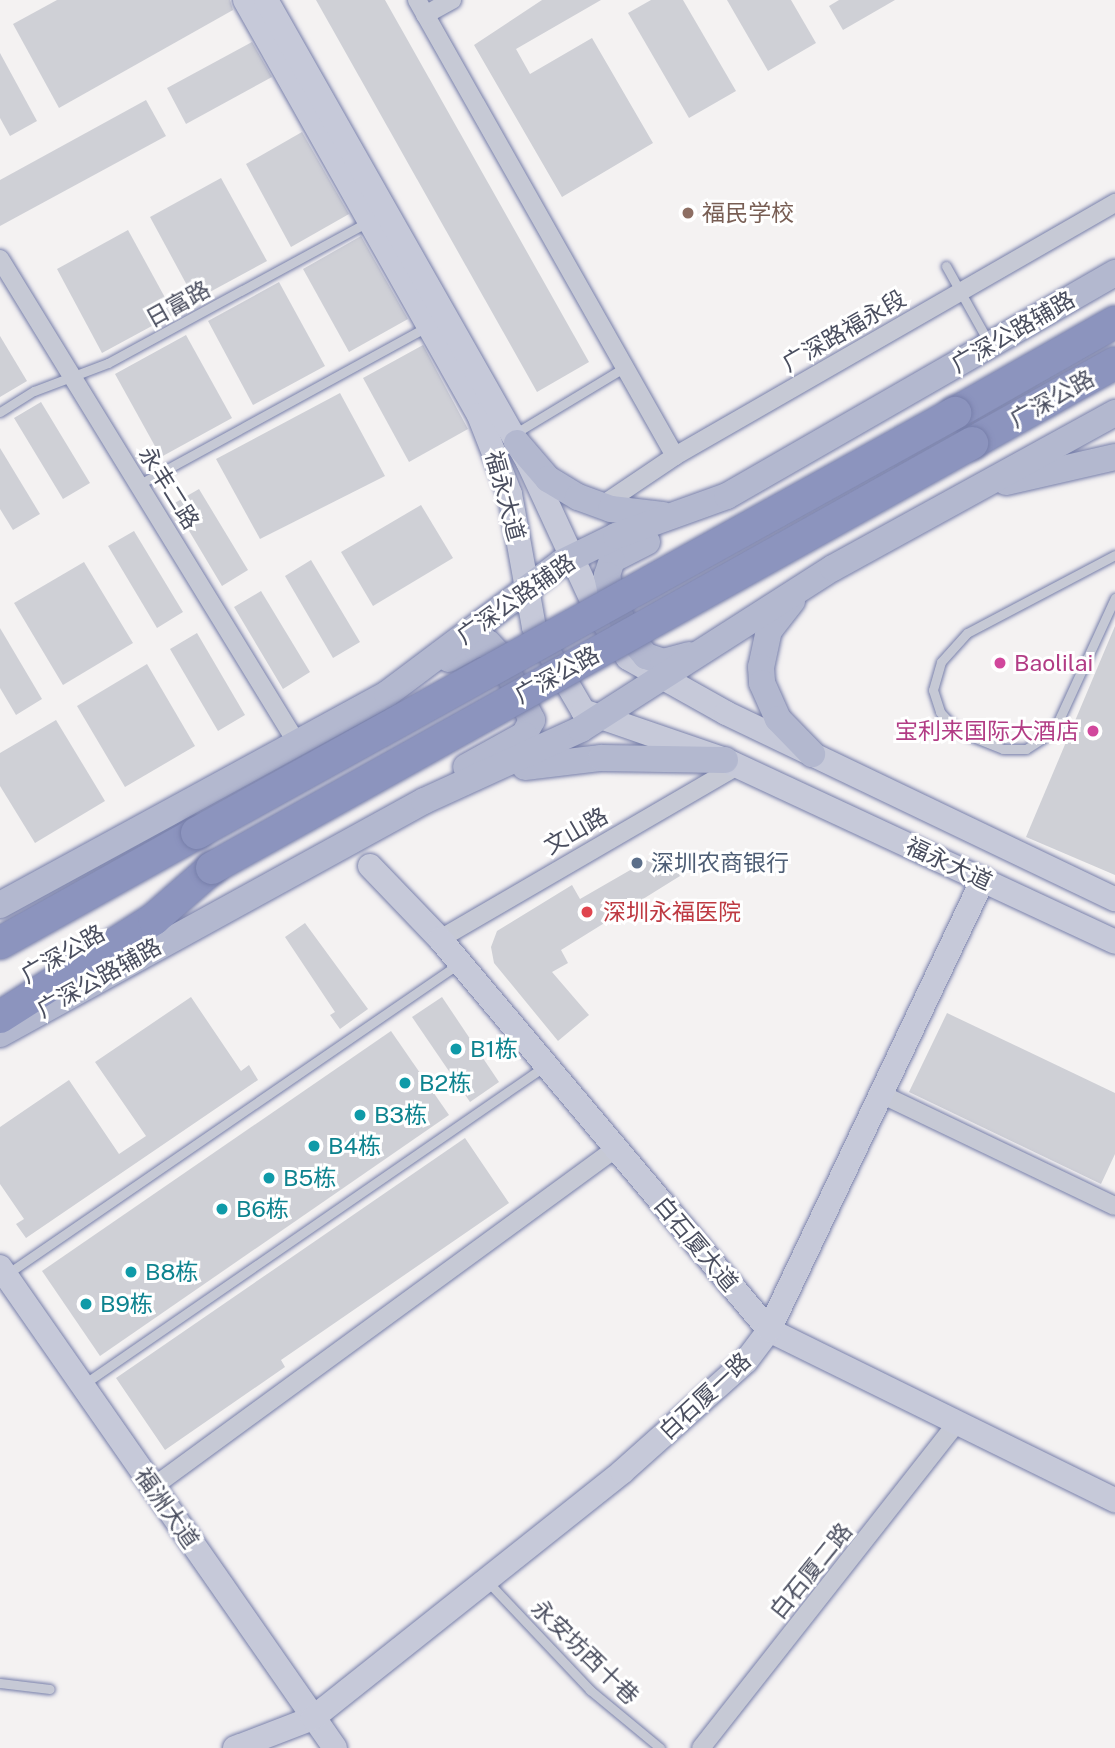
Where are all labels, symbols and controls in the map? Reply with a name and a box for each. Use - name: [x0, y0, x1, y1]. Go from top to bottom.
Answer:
- place label: 福民学校: [702, 199, 794, 227]
- marker: 福民学校: [680, 205, 696, 221]
- street label: 日富路: [141, 275, 215, 333]
- street label: 广深路福永段: [777, 285, 911, 377]
- street label: 广深公路辅路: [946, 286, 1080, 378]
- street label: 广深公路: [1005, 365, 1099, 433]
- street label: 永丰二路: [133, 442, 205, 534]
- street label: 福永大道: [480, 448, 530, 544]
- street label: 广深公路辅路: [452, 548, 580, 650]
- street label: 广深公路: [510, 641, 604, 709]
- place label: Baolilai: [1014, 649, 1093, 677]
- marker: Baolilai: [992, 655, 1008, 671]
- place label: 宝利来国际大酒店: [895, 717, 1079, 745]
- marker: 宝利来国际大酒店: [1085, 723, 1101, 739]
- street label: 文山路: [539, 802, 613, 860]
- street label: 福永大道: [901, 832, 997, 896]
- place label: 深圳农商银行: [651, 849, 789, 877]
- marker: 深圳农商银行: [629, 855, 645, 871]
- place label: 深圳永福医院: [603, 898, 741, 926]
- marker: 深圳永福医院: [577, 902, 597, 922]
- street label: 广深公路: [16, 919, 110, 989]
- street label: 广深公路辅路: [32, 932, 166, 1024]
- place label: B1栋: [470, 1035, 518, 1063]
- marker: B1栋: [448, 1041, 464, 1057]
- place label: B2栋: [419, 1069, 471, 1097]
- marker: B2栋: [397, 1075, 413, 1091]
- place label: B3栋: [374, 1101, 427, 1129]
- marker: B3栋: [352, 1107, 368, 1123]
- place label: B4栋: [328, 1132, 381, 1160]
- marker: B4栋: [306, 1138, 322, 1154]
- place label: B5栋: [283, 1164, 336, 1192]
- marker: B5栋: [261, 1170, 277, 1186]
- street label: 白石厦大道: [648, 1191, 744, 1297]
- place label: B6栋: [236, 1195, 289, 1223]
- marker: B6栋: [214, 1201, 230, 1217]
- place label: B8栋: [145, 1258, 198, 1286]
- marker: B8栋: [123, 1264, 139, 1280]
- place label: B9栋: [100, 1290, 153, 1318]
- marker: B9栋: [78, 1296, 94, 1312]
- street label: 白石厦一路: [654, 1347, 756, 1445]
- street label: 福洲大道: [129, 1462, 205, 1554]
- street label: 白石厦二路: [764, 1518, 858, 1624]
- street label: 永安坊西十巷: [526, 1594, 644, 1710]

